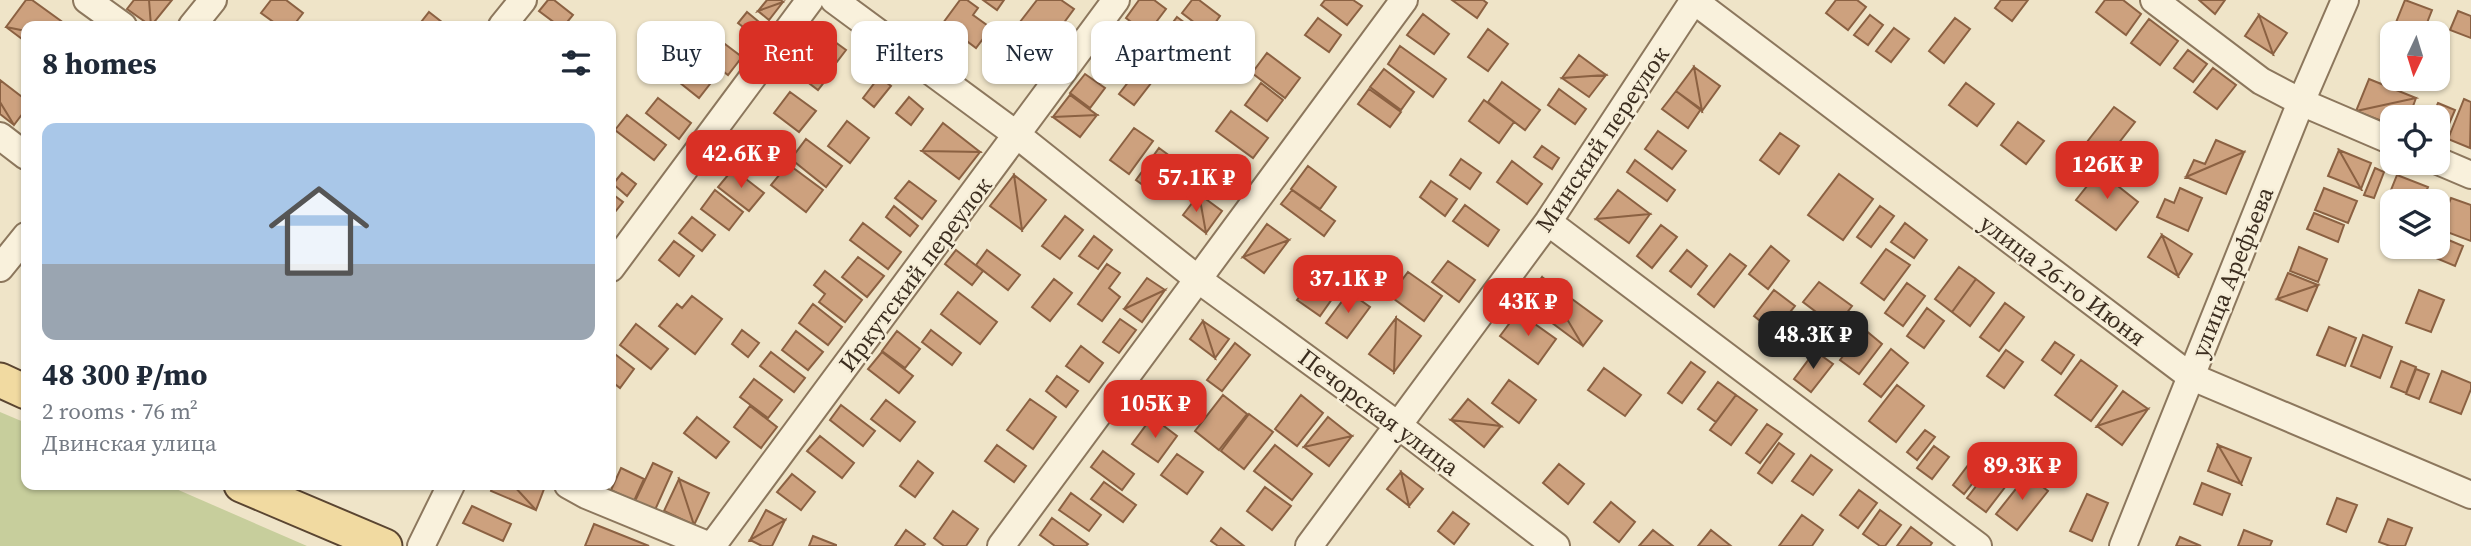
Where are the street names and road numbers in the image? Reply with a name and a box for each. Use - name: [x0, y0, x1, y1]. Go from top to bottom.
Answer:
- street label: Минский переулок: [1528, 40, 1676, 238]
- street label: Иркутский переулок: [831, 170, 999, 378]
- street label: улица Арефьева: [2183, 181, 2282, 362]
- street label: улица 26-го Июня: [1973, 207, 2153, 353]
- street label: Печорская улица: [1292, 341, 1467, 484]

